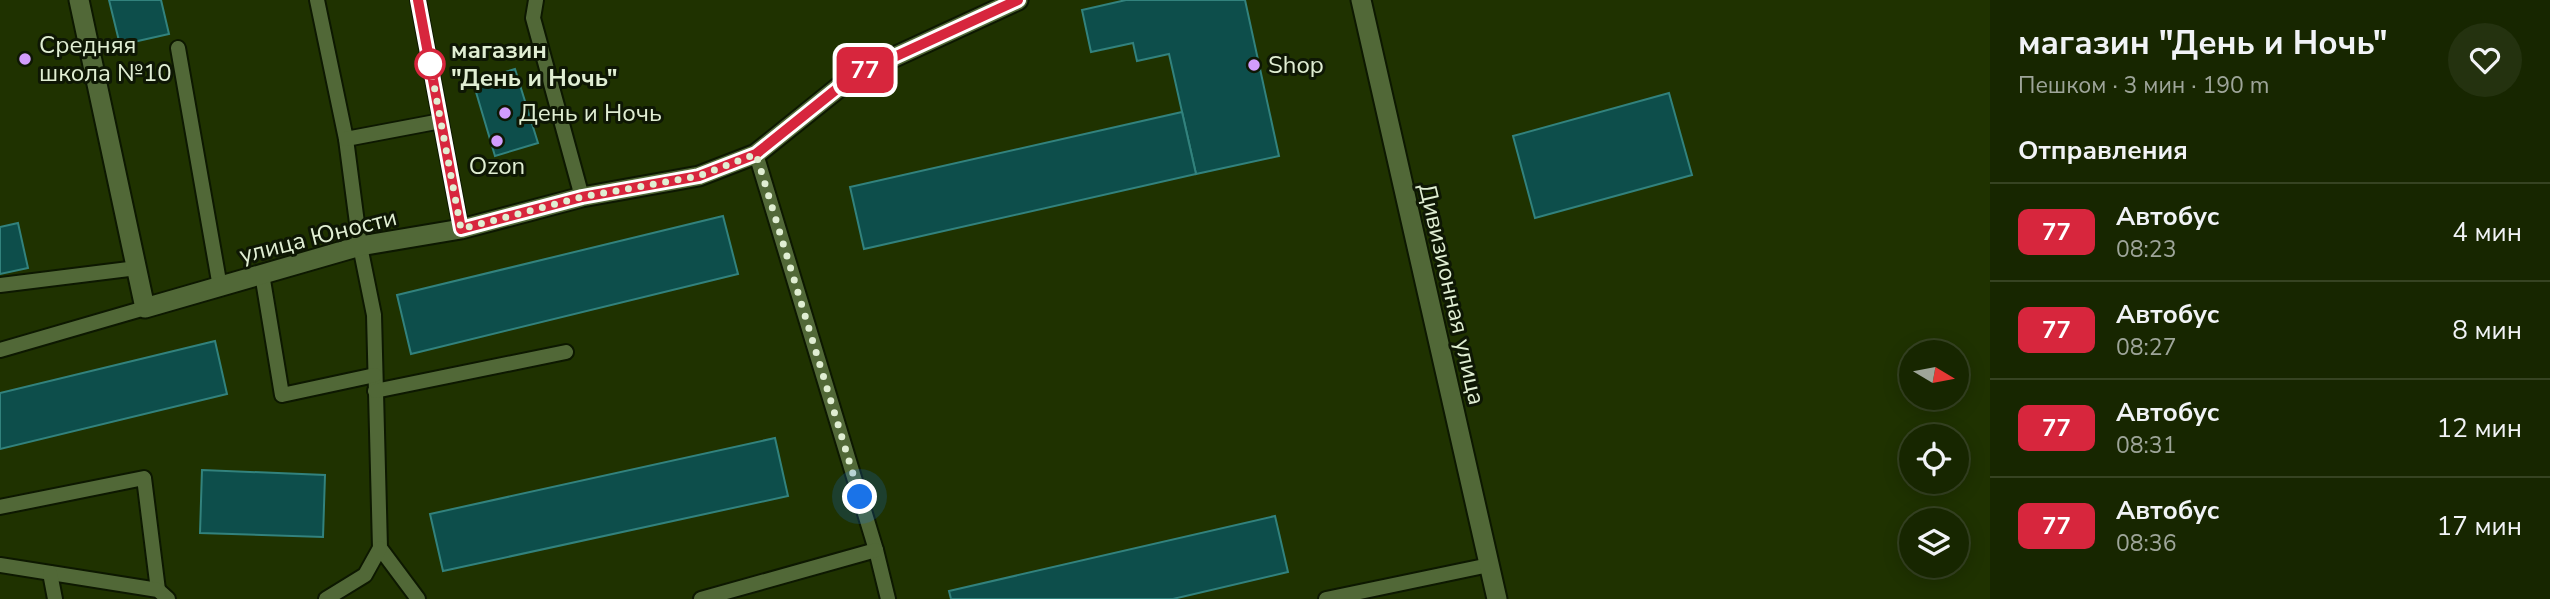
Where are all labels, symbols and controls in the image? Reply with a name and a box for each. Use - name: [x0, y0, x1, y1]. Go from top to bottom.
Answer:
- text: магазин "День и Ночь": [2018, 21, 2388, 66]
- button: heart: [2448, 23, 2522, 97]
- place label: Средняя школа №10: [39, 29, 172, 89]
- place label: магазин "День и Ночь": [451, 34, 617, 94]
- line badge: 77: [834, 47, 896, 93]
- marker: магазин "День и Ночь": [415, 49, 445, 79]
- place label: Shop: [1268, 49, 1324, 81]
- marker: Средняя школа №10: [17, 51, 33, 67]
- text: 77: [851, 54, 879, 86]
- marker: Shop: [1246, 57, 1262, 73]
- text: Пешком · 3 мин · 190 m: [2018, 70, 2269, 101]
- place label: День и Ночь: [519, 97, 662, 129]
- marker: День и Ночь: [497, 105, 513, 121]
- marker: Ozon: [489, 133, 505, 149]
- text: Отправления: [2018, 133, 2188, 168]
- place label: Ozon: [469, 150, 525, 182]
- street label: Дивизионная улица: [1411, 180, 1493, 408]
- text: Автобус: [2116, 199, 2219, 234]
- street label: улица Юности: [236, 201, 400, 271]
- text: 4 мин: [2452, 215, 2522, 250]
- text: 77: [2042, 216, 2071, 248]
- text: 08:23: [2116, 234, 2176, 265]
- text: Автобус: [2116, 297, 2219, 332]
- text: 8 мин: [2452, 313, 2522, 348]
- text: 77: [2042, 314, 2071, 346]
- text: 08:27: [2116, 332, 2176, 363]
- north arrow: [1899, 340, 1969, 410]
- map controls: [1899, 340, 1969, 578]
- text: Автобус: [2116, 395, 2219, 430]
- text: 12 мин: [2437, 411, 2522, 446]
- text: 77: [2042, 412, 2071, 444]
- button: locate: [1899, 424, 1969, 494]
- text: 08:31: [2116, 430, 2176, 461]
- your location: [842, 479, 877, 514]
- text: Автобус: [2116, 493, 2219, 528]
- button: layers: [1899, 508, 1969, 578]
- text: 17 мин: [2437, 509, 2522, 544]
- text: 77: [2042, 510, 2071, 542]
- text: 08:36: [2116, 528, 2176, 559]

